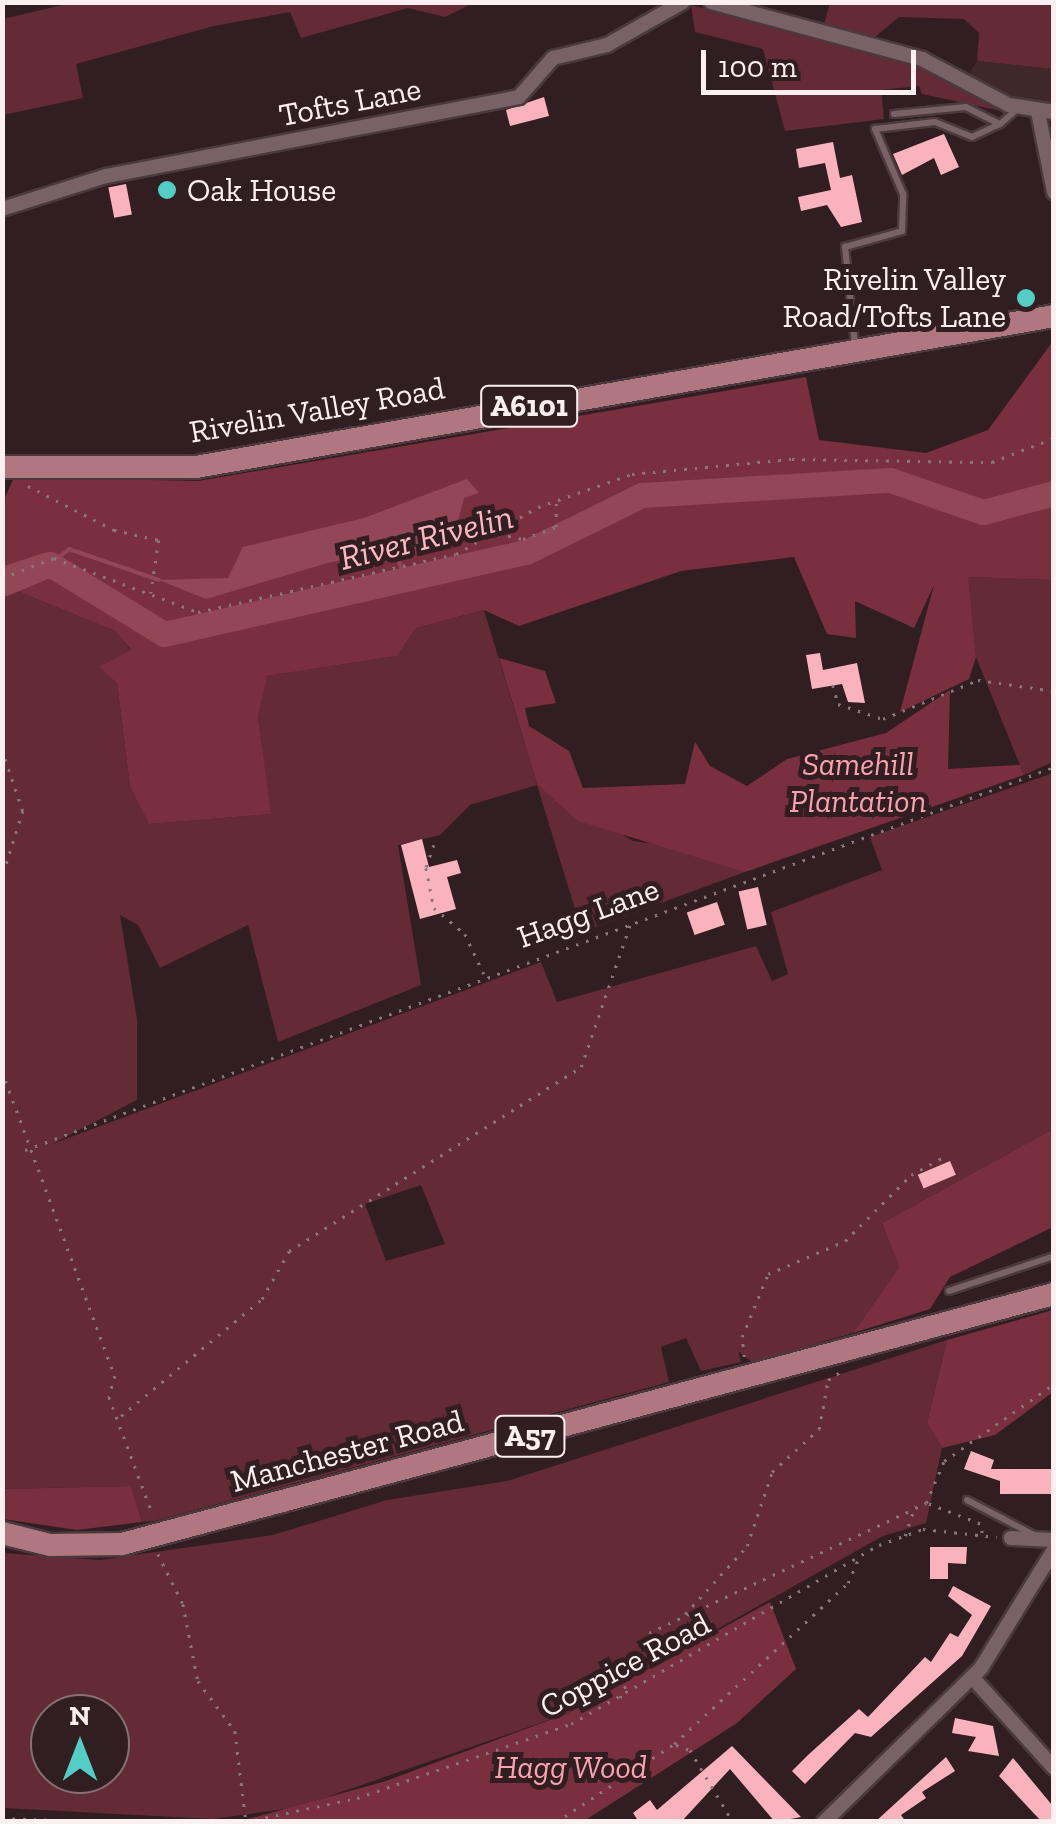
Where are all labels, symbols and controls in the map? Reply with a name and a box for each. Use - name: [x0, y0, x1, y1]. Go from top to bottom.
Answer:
- scale bar: [706, 30, 921, 92]
- text: 100 m: [718, 49, 797, 85]
- street label: Tofts Lane: [276, 69, 424, 135]
- place label: Oak House: [187, 171, 336, 209]
- marker: Oak House: [156, 179, 178, 201]
- place label: Rivelin Valley Road/Tofts Lane: [783, 261, 1006, 336]
- marker: Rivelin Valley Road/Tofts Lane: [1015, 287, 1037, 309]
- street label: Rivelin Valley Road: [186, 368, 448, 452]
- road number: A6101: [479, 381, 579, 431]
- water label: River Rivelin: [335, 495, 517, 579]
- park label: Samehill Plantation: [790, 746, 926, 821]
- street label: Hagg Lane: [512, 870, 664, 956]
- street label: Manchester Road: [226, 1401, 468, 1501]
- road number: A57: [492, 1411, 568, 1461]
- street label: Coppice Road: [533, 1604, 717, 1726]
- north arrow: [30, 1694, 130, 1794]
- text: N: [69, 1699, 91, 1732]
- park label: Hagg Wood: [494, 1748, 648, 1786]

